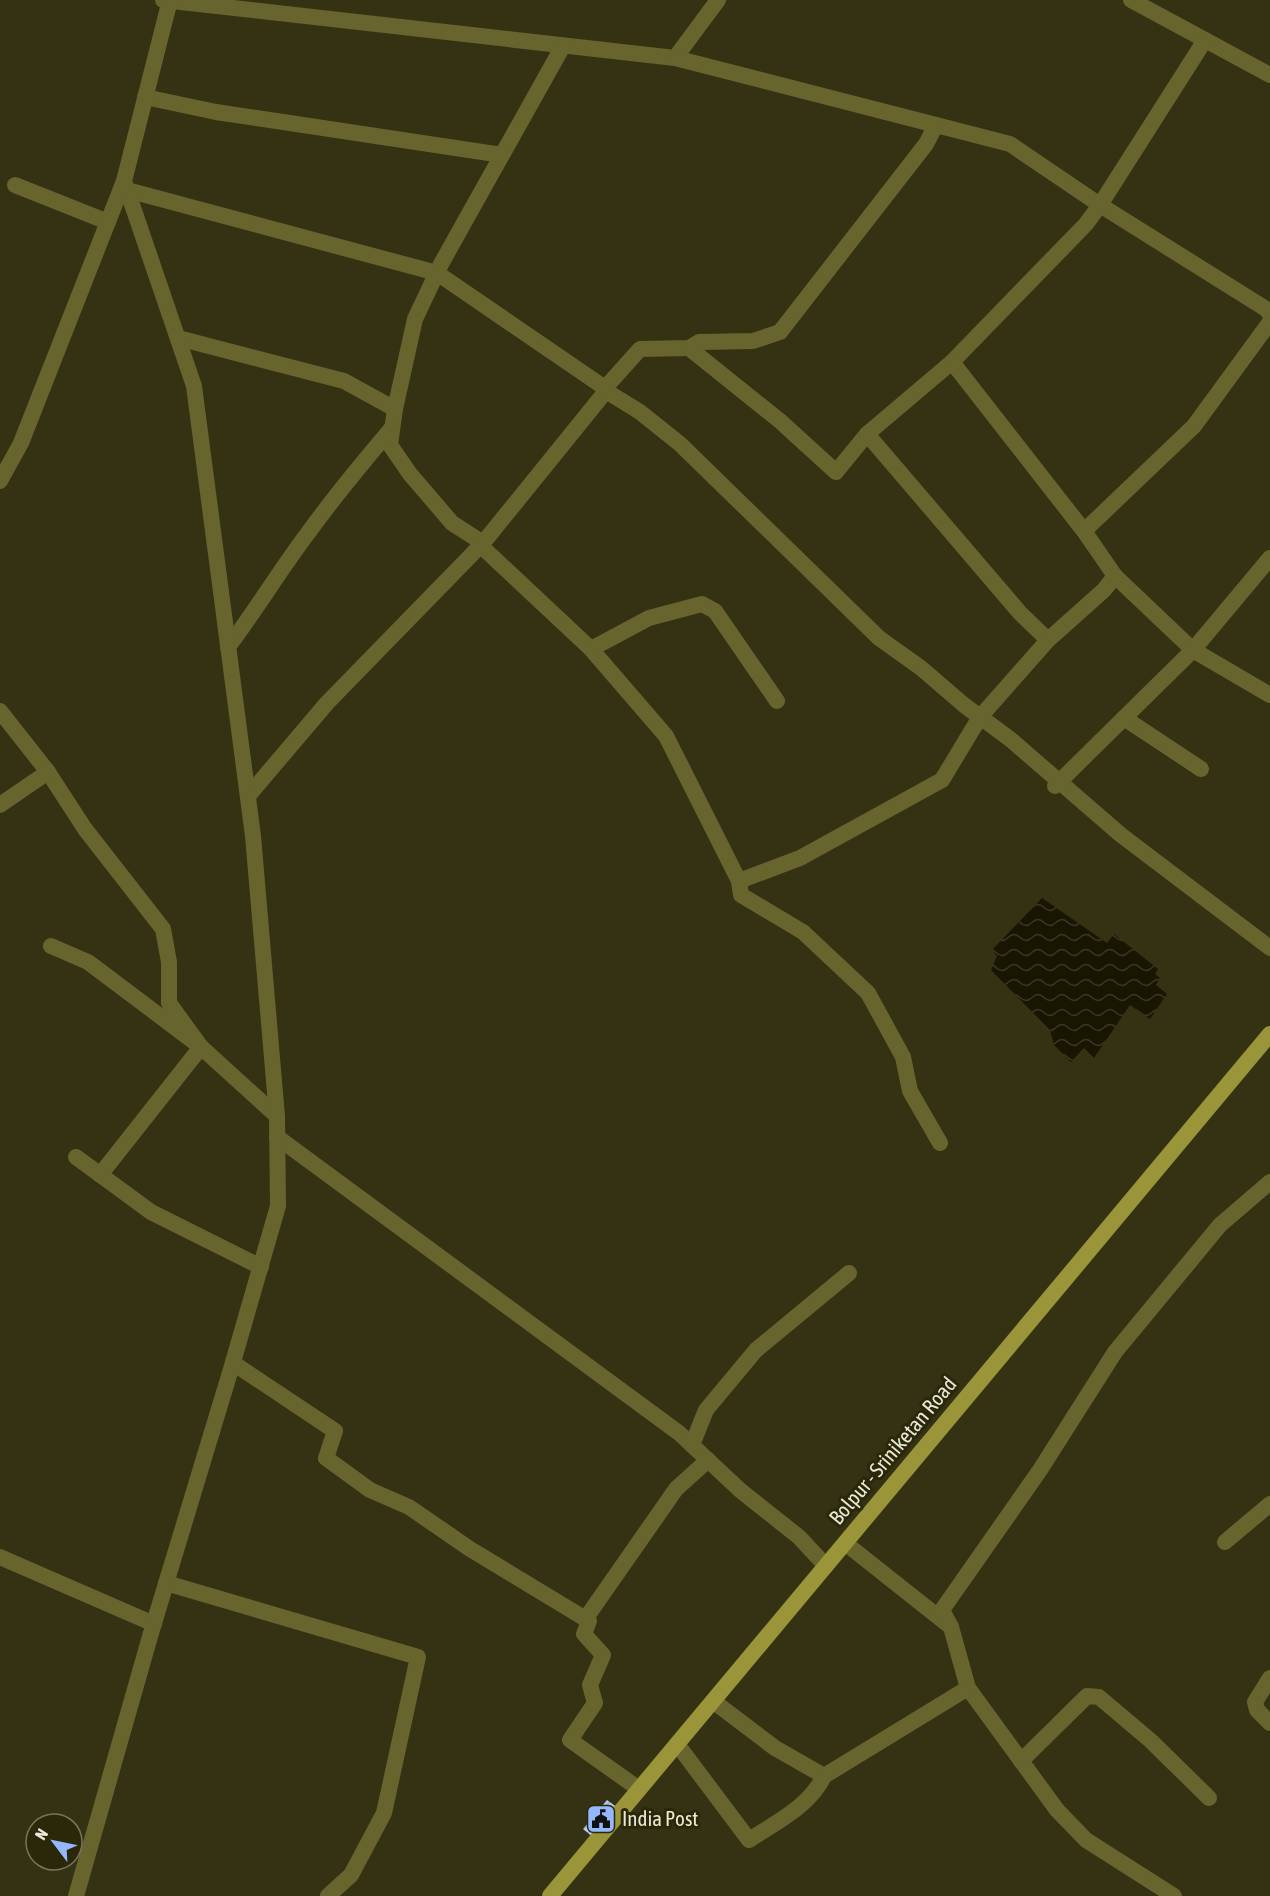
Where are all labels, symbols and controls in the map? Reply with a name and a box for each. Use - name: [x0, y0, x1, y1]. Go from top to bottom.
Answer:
- street label: Bolpur - Sriniketan Road: [824, 1372, 961, 1529]
- public building icon: India Post: [585, 1803, 617, 1835]
- place label: India Post: [622, 1806, 698, 1830]
- north arrow: [24, 1812, 84, 1872]
- text: N: [31, 1825, 51, 1843]

